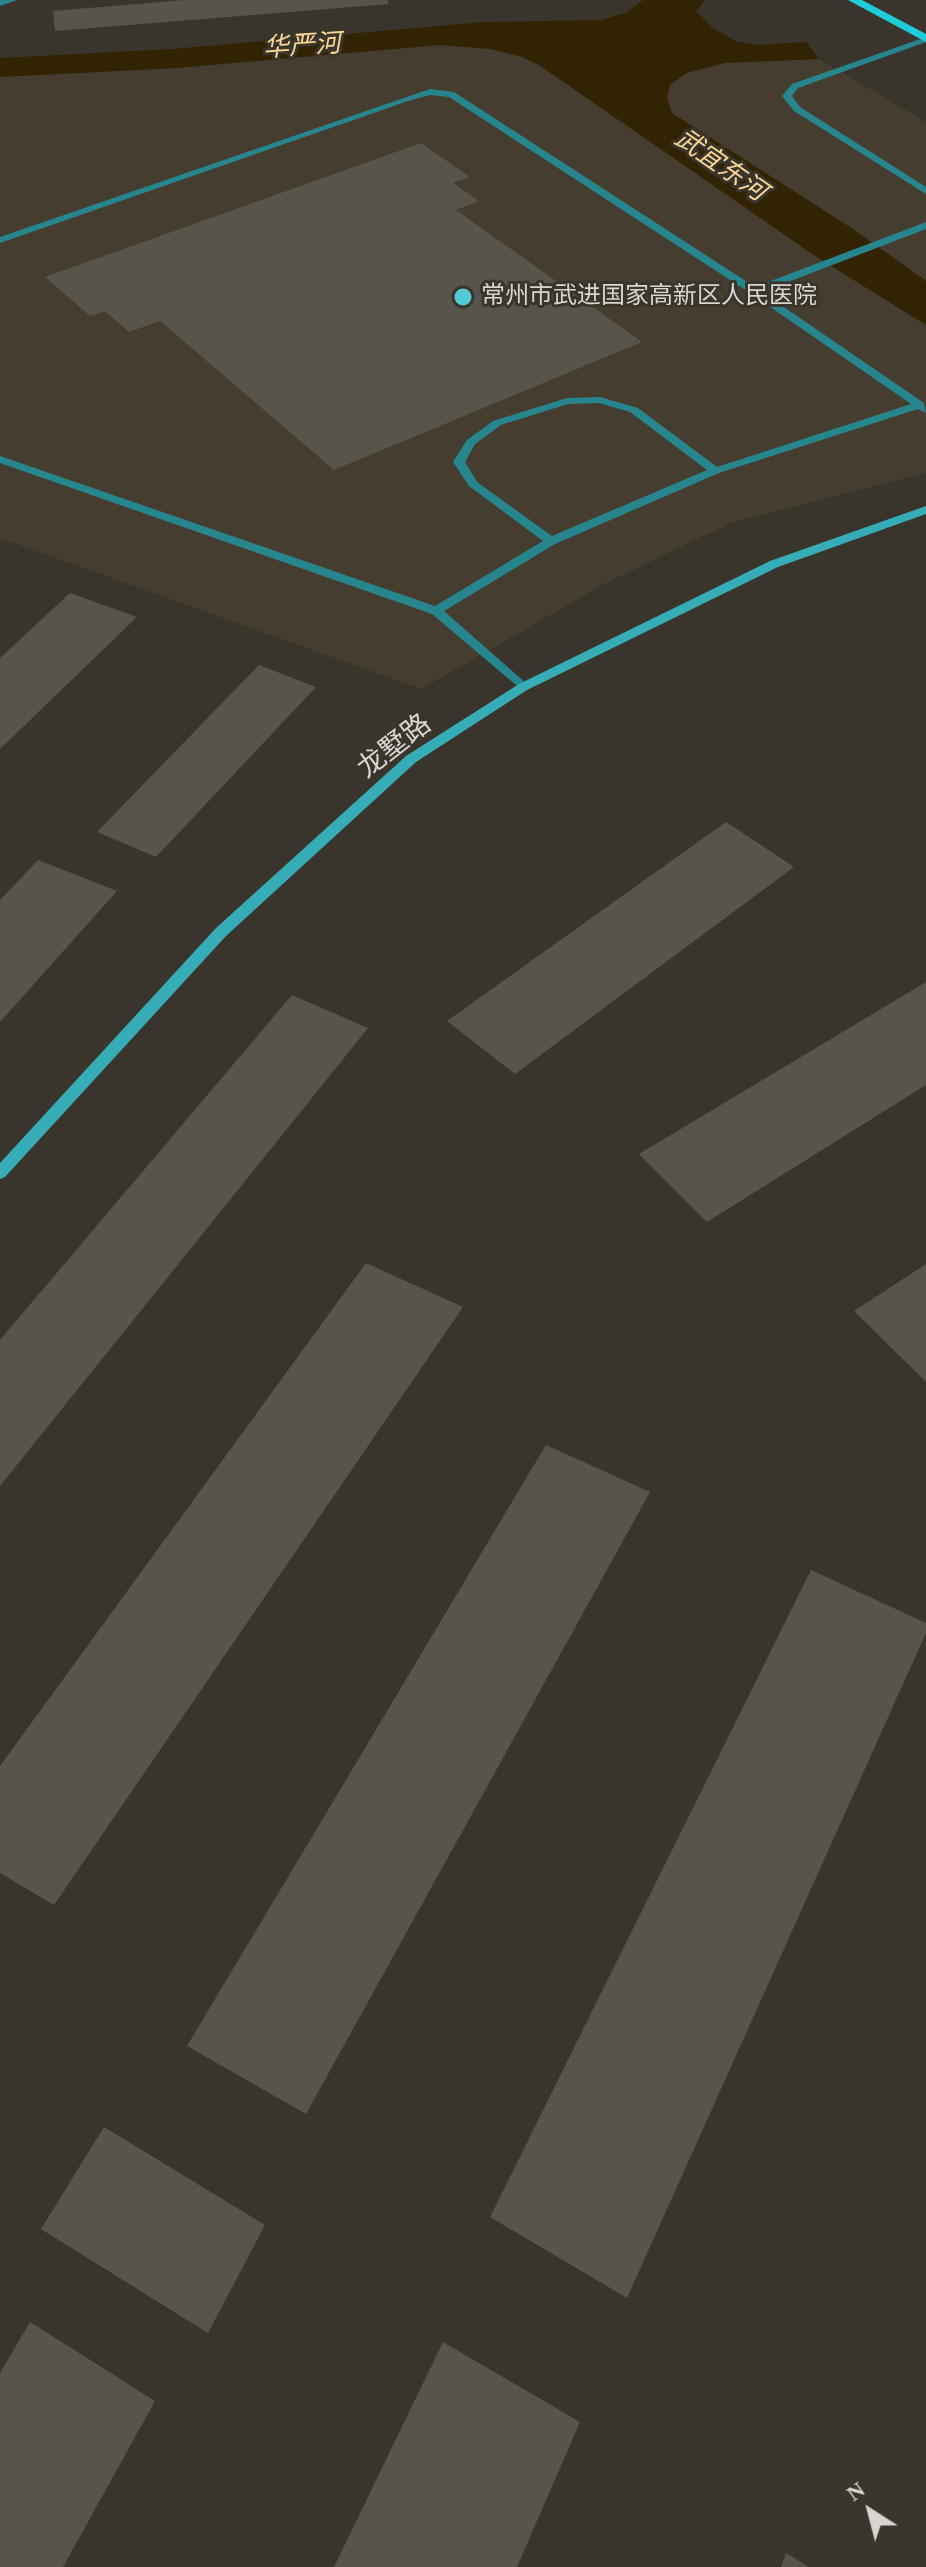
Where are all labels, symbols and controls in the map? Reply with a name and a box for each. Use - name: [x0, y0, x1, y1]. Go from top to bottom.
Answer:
- water label: 华严河: [262, 29, 342, 65]
- water label: 武宜东河: [668, 123, 772, 209]
- place label: 常州市武进国家高新区人民医院: [481, 283, 817, 311]
- marker: 常州市武进国家高新区人民医院: [452, 286, 474, 308]
- street label: 龙墅路: [352, 708, 438, 786]
- north arrow: [830, 2471, 910, 2551]
- text: N: [842, 2476, 869, 2506]

